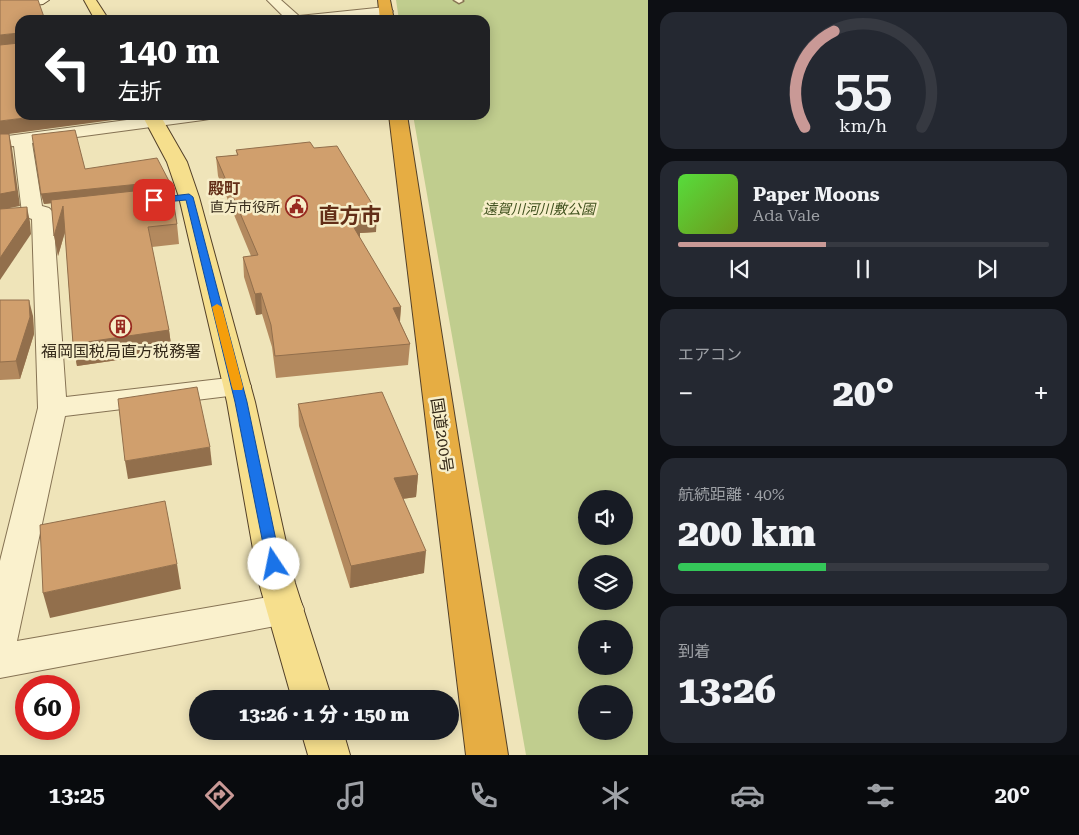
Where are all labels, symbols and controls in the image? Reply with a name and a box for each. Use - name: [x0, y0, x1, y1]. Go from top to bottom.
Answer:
- text: 140 m: [118, 31, 219, 72]
- icon: left: [35, 35, 100, 100]
- text: 55: [834, 58, 893, 119]
- text: 左折: [118, 79, 162, 104]
- text: km/h: [840, 115, 888, 136]
- pin: [133, 179, 175, 221]
- district label: 殿町: [208, 179, 240, 198]
- text: Paper Moons: [753, 183, 880, 206]
- icon: arrive: [140, 186, 168, 214]
- public building icon: 直方市役所: [284, 195, 308, 219]
- place label: 直方市役所: [210, 199, 280, 215]
- park label: 遠賀川河川敷公園: [483, 201, 597, 217]
- district label: 直方市: [319, 204, 382, 228]
- text: Ada Vale: [753, 206, 820, 225]
- icon: previous: [726, 255, 754, 283]
- icon: pause: [849, 255, 877, 283]
- icon: next: [973, 255, 1001, 283]
- building icon: 福岡国税局直方税務署: [109, 315, 133, 339]
- place label: 福岡国税局直方税務署: [41, 342, 201, 361]
- text: エアコン: [678, 345, 742, 364]
- text: 20°: [833, 371, 894, 415]
- text: −: [678, 377, 694, 410]
- text: +: [1033, 377, 1049, 410]
- street label: 国道200号: [427, 397, 457, 473]
- text: 航続距離 · 40%: [678, 485, 785, 504]
- map controls: [578, 490, 633, 740]
- button: sound: [578, 490, 633, 545]
- text: 200 km: [678, 511, 816, 555]
- position arrow: [247, 537, 299, 589]
- button: layers: [578, 555, 633, 610]
- button: +: [578, 620, 633, 675]
- text: 到着: [678, 642, 710, 661]
- text: 13:26: [678, 668, 776, 712]
- speed limit sign: 60: [15, 675, 80, 740]
- button: −: [578, 685, 633, 740]
- text: 13:26 · 1 分 · 150 m: [239, 703, 409, 726]
- icon: directions: [202, 778, 237, 813]
- icon: music: [334, 778, 369, 813]
- icon: phone: [466, 778, 501, 813]
- icon: climate: [598, 778, 633, 813]
- icon: car: [730, 778, 765, 813]
- icon: filters: [863, 778, 898, 813]
- text: 13:25: [49, 783, 105, 808]
- text: 20°: [995, 783, 1030, 808]

